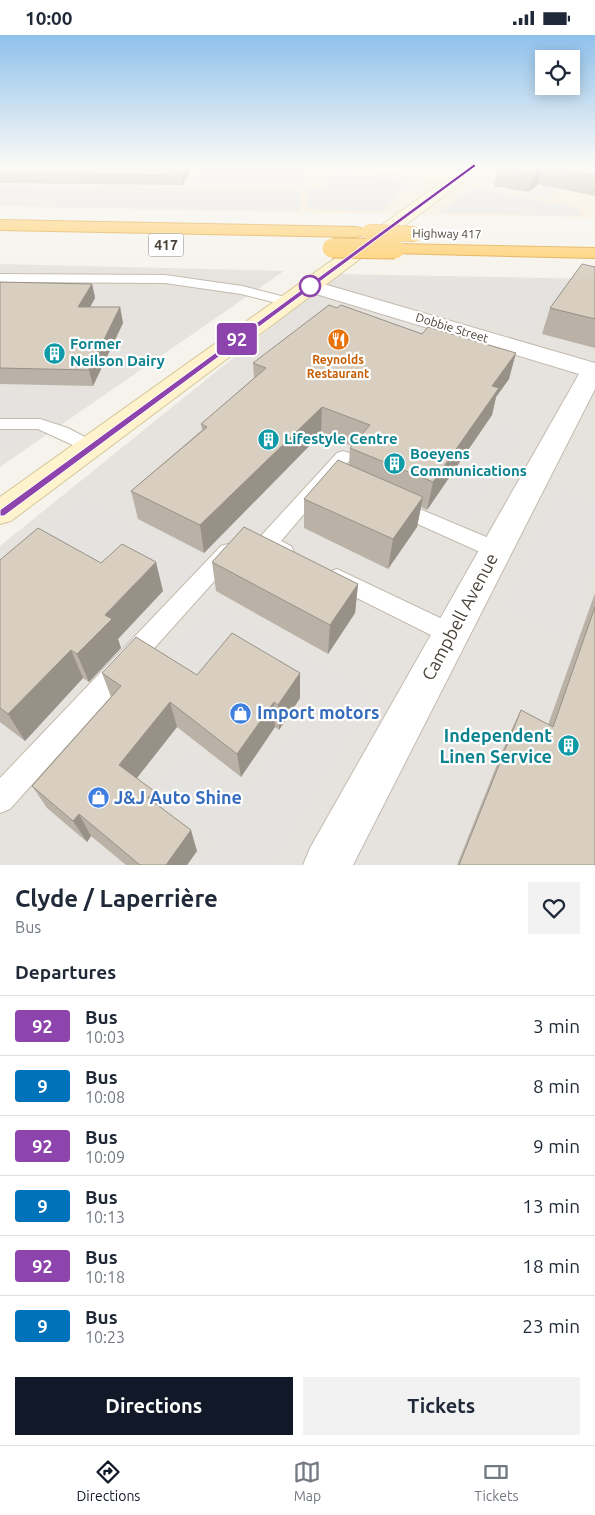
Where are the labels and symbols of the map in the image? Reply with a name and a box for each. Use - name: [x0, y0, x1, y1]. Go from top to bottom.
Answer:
- street label: Highway 417: [412, 226, 482, 241]
- road number: 417: [148, 233, 184, 257]
- unlabelled marker: [299, 275, 321, 297]
- street label: Dobbie Street: [414, 310, 490, 345]
- line badge: 92: [214, 323, 260, 355]
- restaurant icon: Reynolds Restaurant: [326, 327, 350, 351]
- place label: Former Neilson Dairy: [70, 335, 165, 369]
- building icon: Former Neilson Dairy: [42, 341, 66, 365]
- place label: Reynolds Restaurant: [307, 353, 369, 380]
- building icon: Lifestyle Centre: [256, 427, 280, 451]
- place label: Lifestyle Centre: [284, 430, 398, 447]
- place label: Boeyens Communications: [410, 445, 527, 479]
- building icon: Boeyens Communications: [382, 451, 406, 475]
- street label: Campbell Avenue: [417, 550, 501, 683]
- shop icon: Import motors: [229, 701, 253, 725]
- place label: Import motors: [257, 702, 380, 722]
- place label: Independent Linen Service: [439, 725, 552, 766]
- building icon: Independent Linen Service: [556, 734, 580, 758]
- shop icon: J&J Auto Shine: [86, 786, 110, 810]
- place label: J&J Auto Shine: [114, 787, 242, 807]

